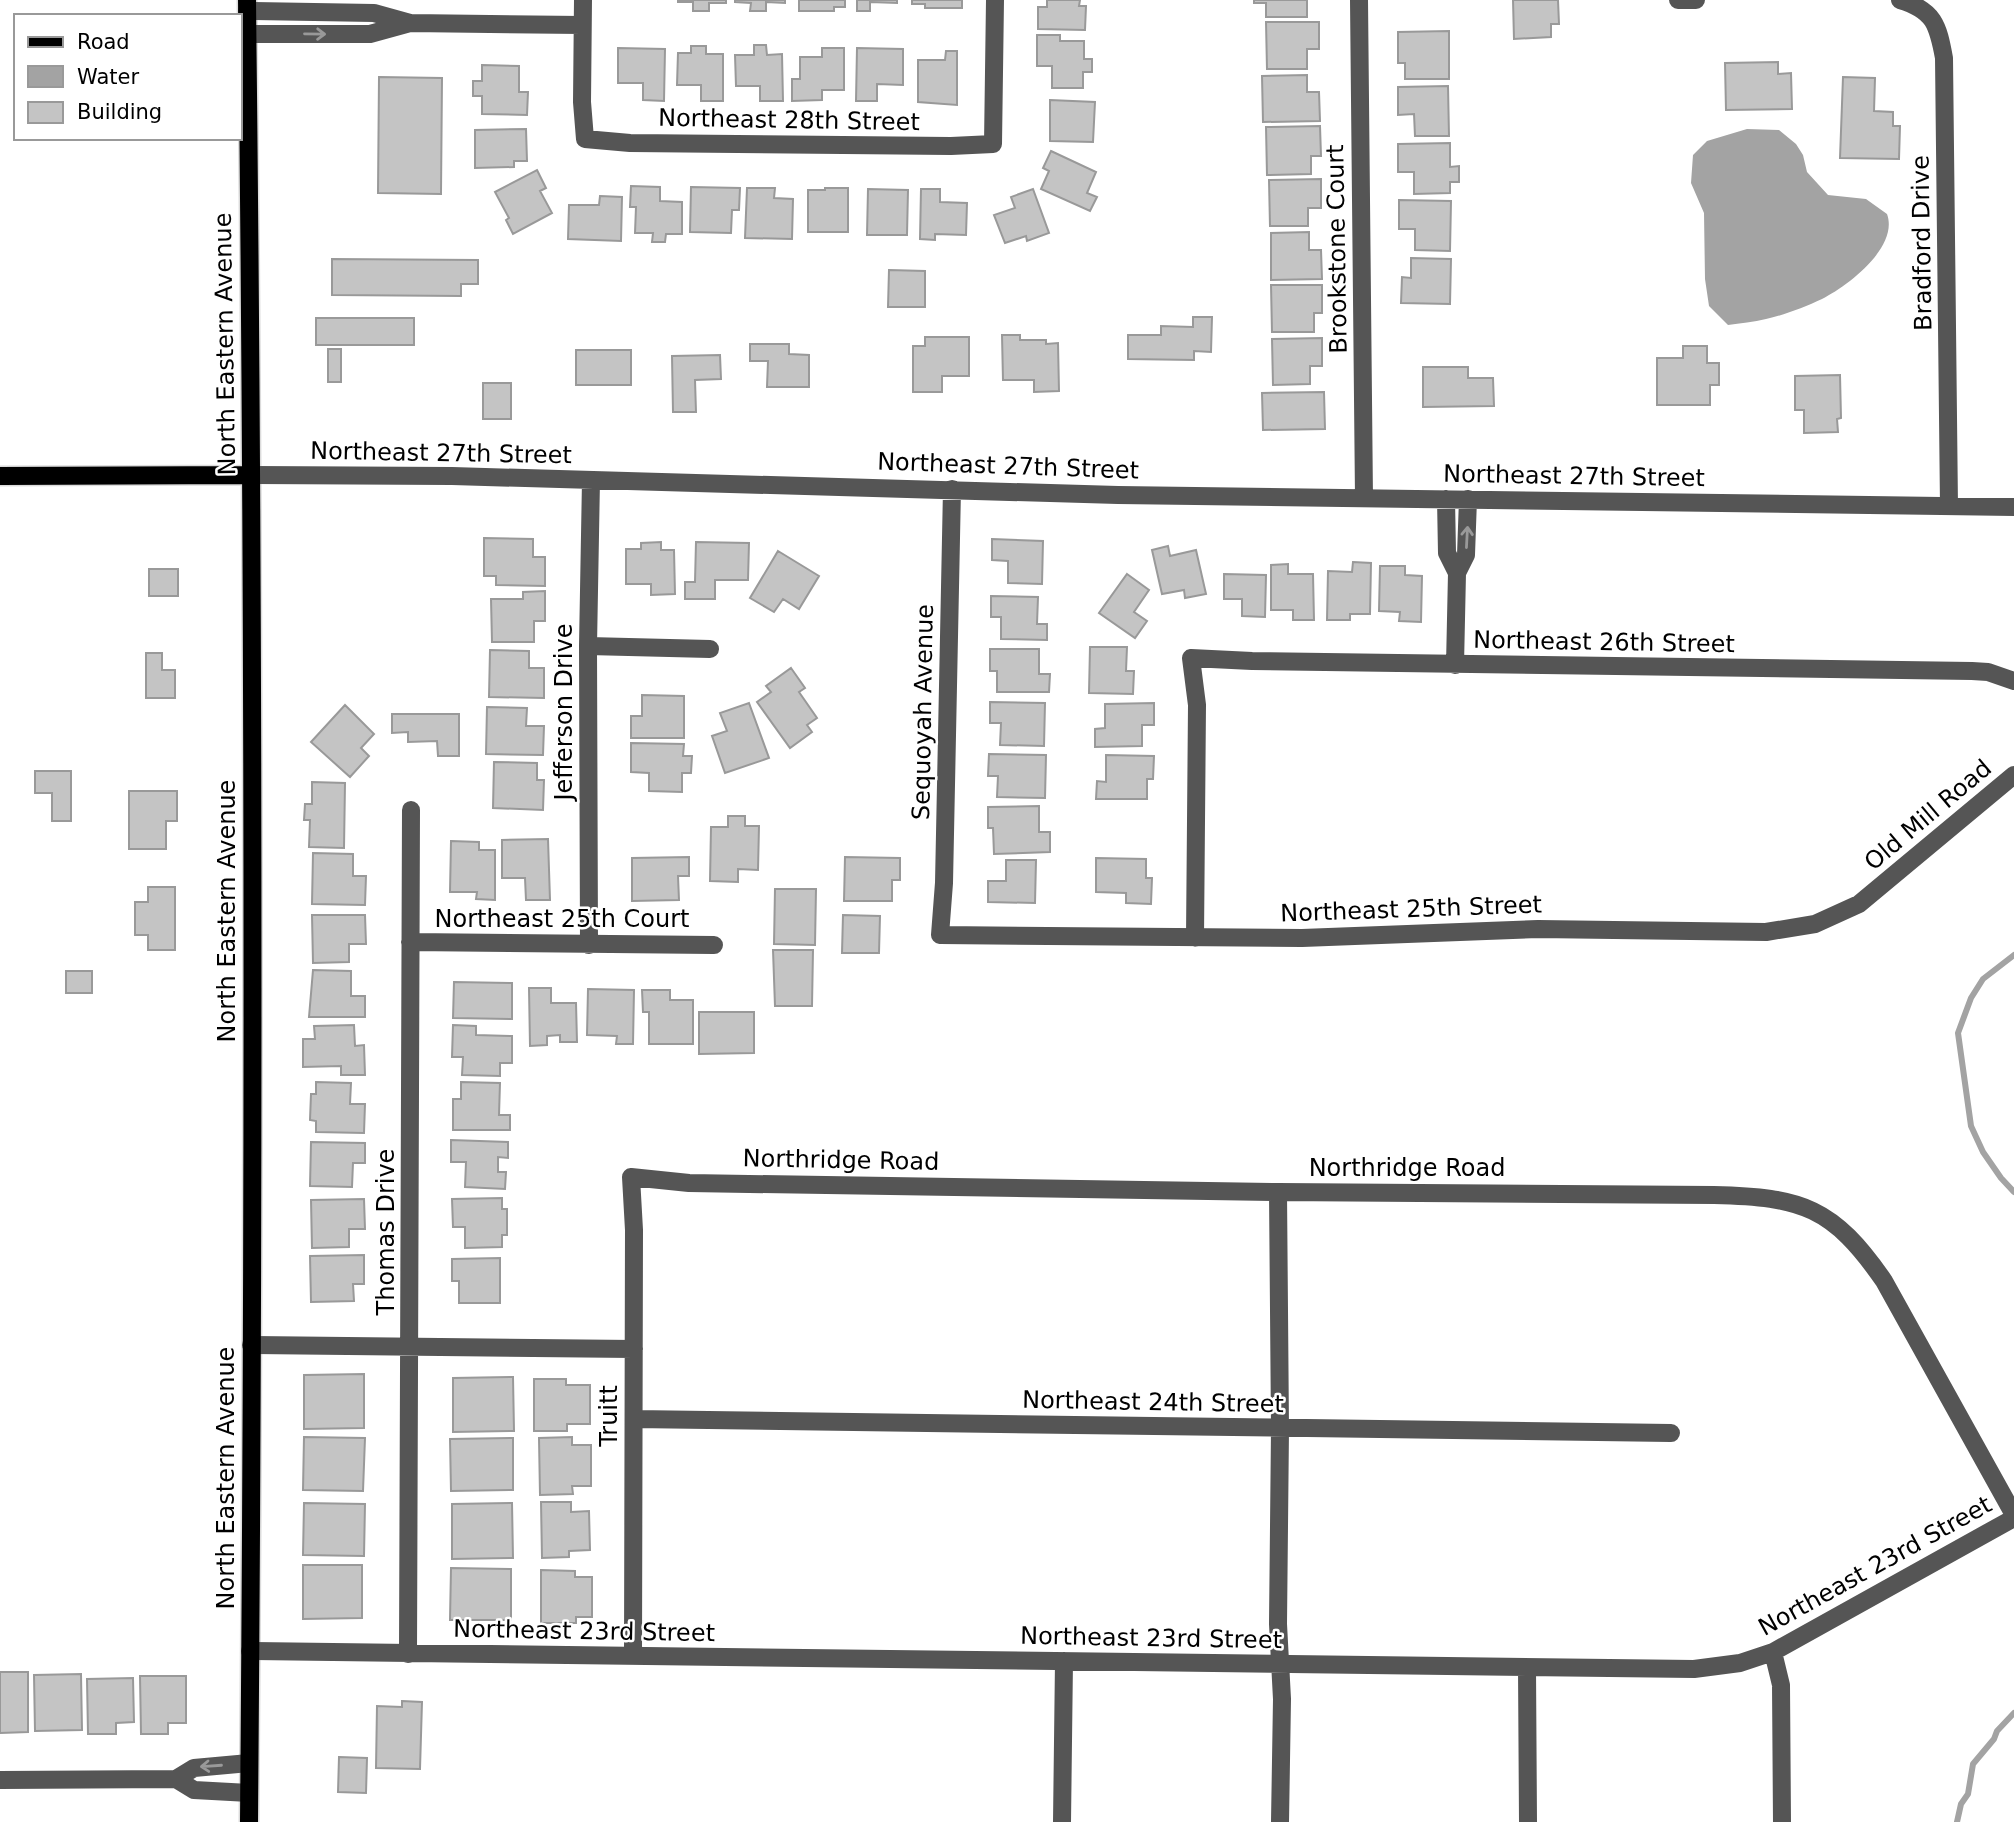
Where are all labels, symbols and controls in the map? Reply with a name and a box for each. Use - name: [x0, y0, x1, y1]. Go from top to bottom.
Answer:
- legend: [14, 14, 242, 140]
- one-way arrow: [304, 27, 327, 41]
- text: Road: [77, 30, 130, 54]
- text: Water: [77, 65, 139, 89]
- text: Building: [77, 100, 162, 124]
- street label: Northeast 28th Street: [658, 104, 920, 136]
- street label: Brookstone Court: [1321, 144, 1353, 354]
- street label: Bradford Drive: [1906, 155, 1938, 331]
- street label: North Eastern Avenue: [209, 212, 241, 476]
- street label: Northeast 27th Street: [310, 437, 572, 469]
- street label: Northeast 27th Street: [877, 447, 1139, 485]
- street label: Northeast 27th Street: [1443, 460, 1705, 492]
- one-way arrow: [1461, 526, 1474, 549]
- street label: Sequoyah Avenue: [907, 604, 939, 820]
- street label: Jefferson Drive: [550, 623, 578, 803]
- street label: Northeast 26th Street: [1473, 626, 1735, 658]
- street label: Old Mill Road: [1859, 754, 1997, 876]
- street label: North Eastern Avenue: [213, 780, 241, 1042]
- street label: Northeast 25th Street: [1280, 890, 1542, 928]
- street label: Northeast 25th Court: [435, 905, 689, 933]
- street label: Northridge Road: [742, 1144, 940, 1176]
- street label: Thomas Drive: [372, 1149, 400, 1316]
- street label: Northridge Road: [1309, 1154, 1505, 1182]
- street label: North Eastern Avenue: [212, 1347, 240, 1609]
- street label: Truitt: [595, 1385, 623, 1448]
- street label: Northeast 24th Street: [1022, 1386, 1284, 1418]
- street label: Northeast 23rd Street: [1754, 1490, 1996, 1642]
- street label: Northeast 23rd Street: [453, 1615, 715, 1647]
- street label: Northeast 23rd Street: [1020, 1622, 1282, 1654]
- one-way arrow: [200, 1760, 223, 1773]

